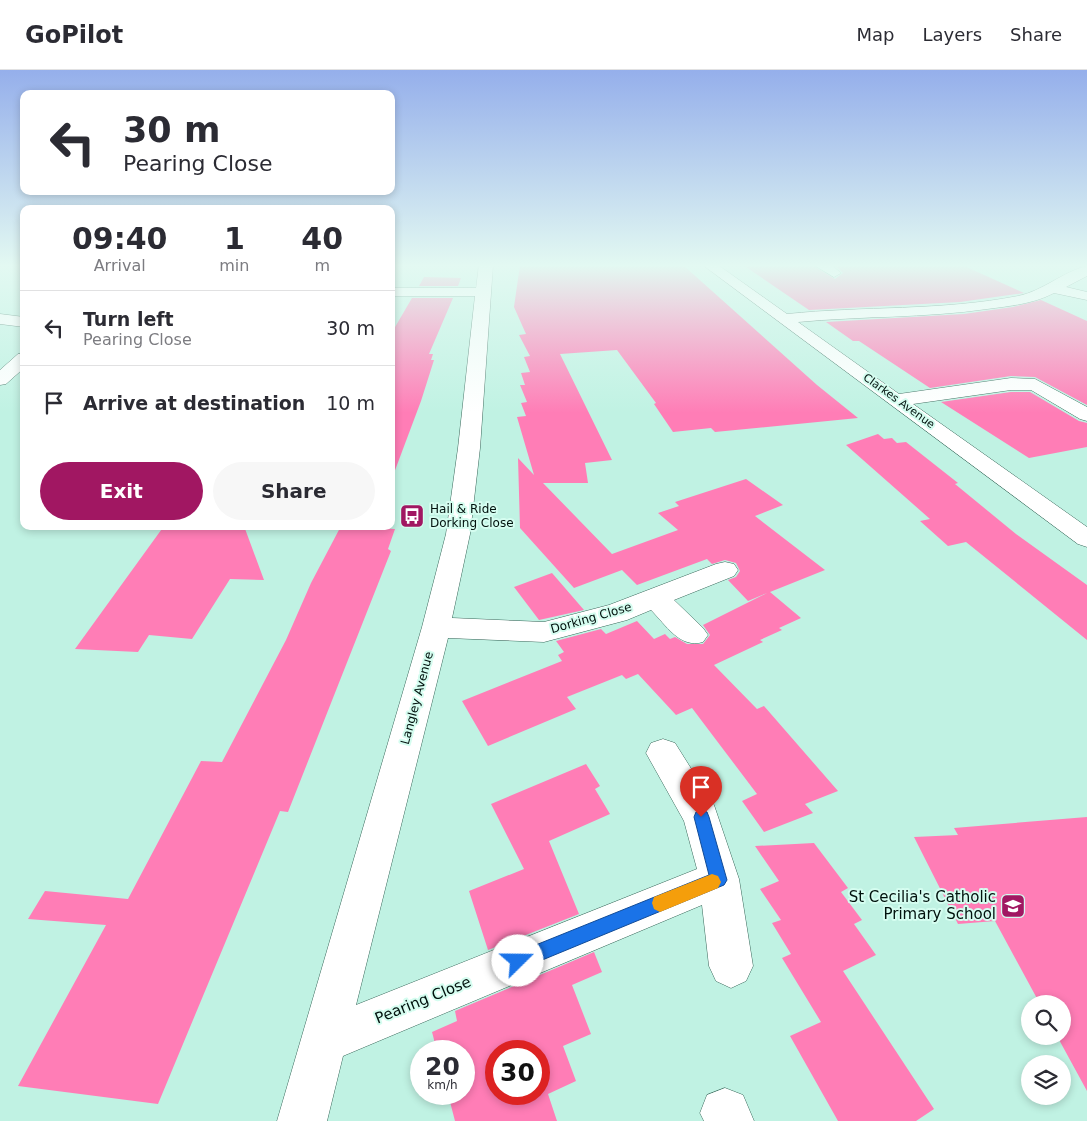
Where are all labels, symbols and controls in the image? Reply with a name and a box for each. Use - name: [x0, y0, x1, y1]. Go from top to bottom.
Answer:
- text: GoPilot: [25, 21, 123, 49]
- text: Map: [856, 24, 894, 45]
- text: Layers: [922, 24, 982, 45]
- text: Share: [1010, 24, 1062, 45]
- icon: left: [40, 110, 105, 175]
- text: 30 m: [123, 110, 220, 150]
- text: Pearing Close: [123, 151, 273, 176]
- text: 09:40: [72, 221, 167, 256]
- text: 1: [224, 221, 245, 256]
- text: 40: [301, 221, 343, 256]
- text: Arrival: [94, 256, 146, 275]
- text: min: [219, 256, 249, 275]
- text: m: [314, 256, 330, 275]
- text: Turn left: [83, 308, 174, 330]
- icon: left: [40, 314, 68, 342]
- text: 30 m: [326, 317, 375, 339]
- text: Pearing Close: [83, 330, 192, 349]
- street label: Clarkes Avenue: [861, 371, 937, 431]
- icon: arrive: [40, 389, 68, 417]
- text: Arrive at destination: [83, 392, 305, 414]
- text: 10 m: [326, 392, 375, 414]
- button: Exit: [40, 462, 203, 520]
- button: Share: [213, 462, 375, 520]
- place label: Hail & Ride Dorking Close: [430, 502, 514, 530]
- bus stop icon: Hail & Ride Dorking Close: [399, 503, 425, 529]
- street label: Dorking Close: [549, 600, 633, 636]
- street label: Langley Avenue: [398, 650, 436, 746]
- pin: [680, 766, 722, 817]
- icon: arrive: [687, 773, 715, 801]
- place label: St Cecilia's Catholic Primary School: [849, 888, 996, 923]
- school or university icon: St Cecilia's Catholic Primary School: [1000, 893, 1026, 919]
- position arrow: [491, 934, 543, 986]
- street label: Pearing Close: [372, 973, 474, 1027]
- map controls: [1021, 995, 1071, 1105]
- button: search: [1021, 995, 1071, 1045]
- speed limit sign: 30: [485, 1040, 550, 1105]
- text: 20: [425, 1052, 460, 1081]
- button: layers: [1021, 1055, 1071, 1105]
- text: km/h: [427, 1078, 458, 1092]

